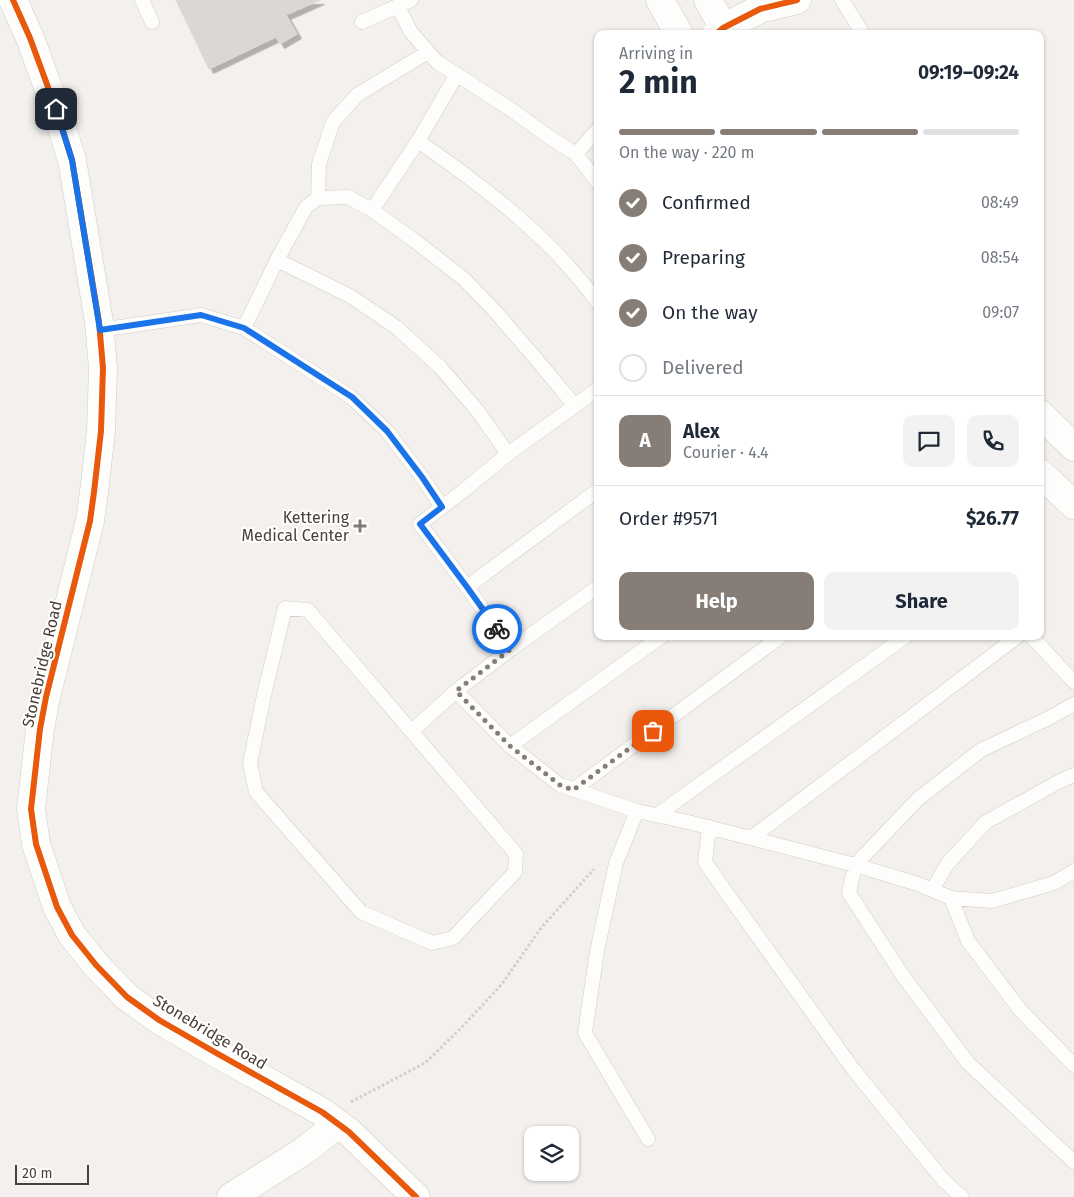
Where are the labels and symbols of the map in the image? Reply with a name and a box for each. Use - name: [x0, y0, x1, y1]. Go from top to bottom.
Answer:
- pin: [35, 88, 77, 130]
- place label: Kettering Medical Center: [242, 508, 350, 545]
- marker: Kettering Medical Center: [353, 519, 367, 533]
- street label: Stonebridge Road: [18, 599, 66, 729]
- courier: [472, 604, 522, 654]
- pin: [632, 710, 674, 752]
- street label: Stonebridge Road: [150, 991, 270, 1073]
- scale bar: [15, 1162, 89, 1185]

